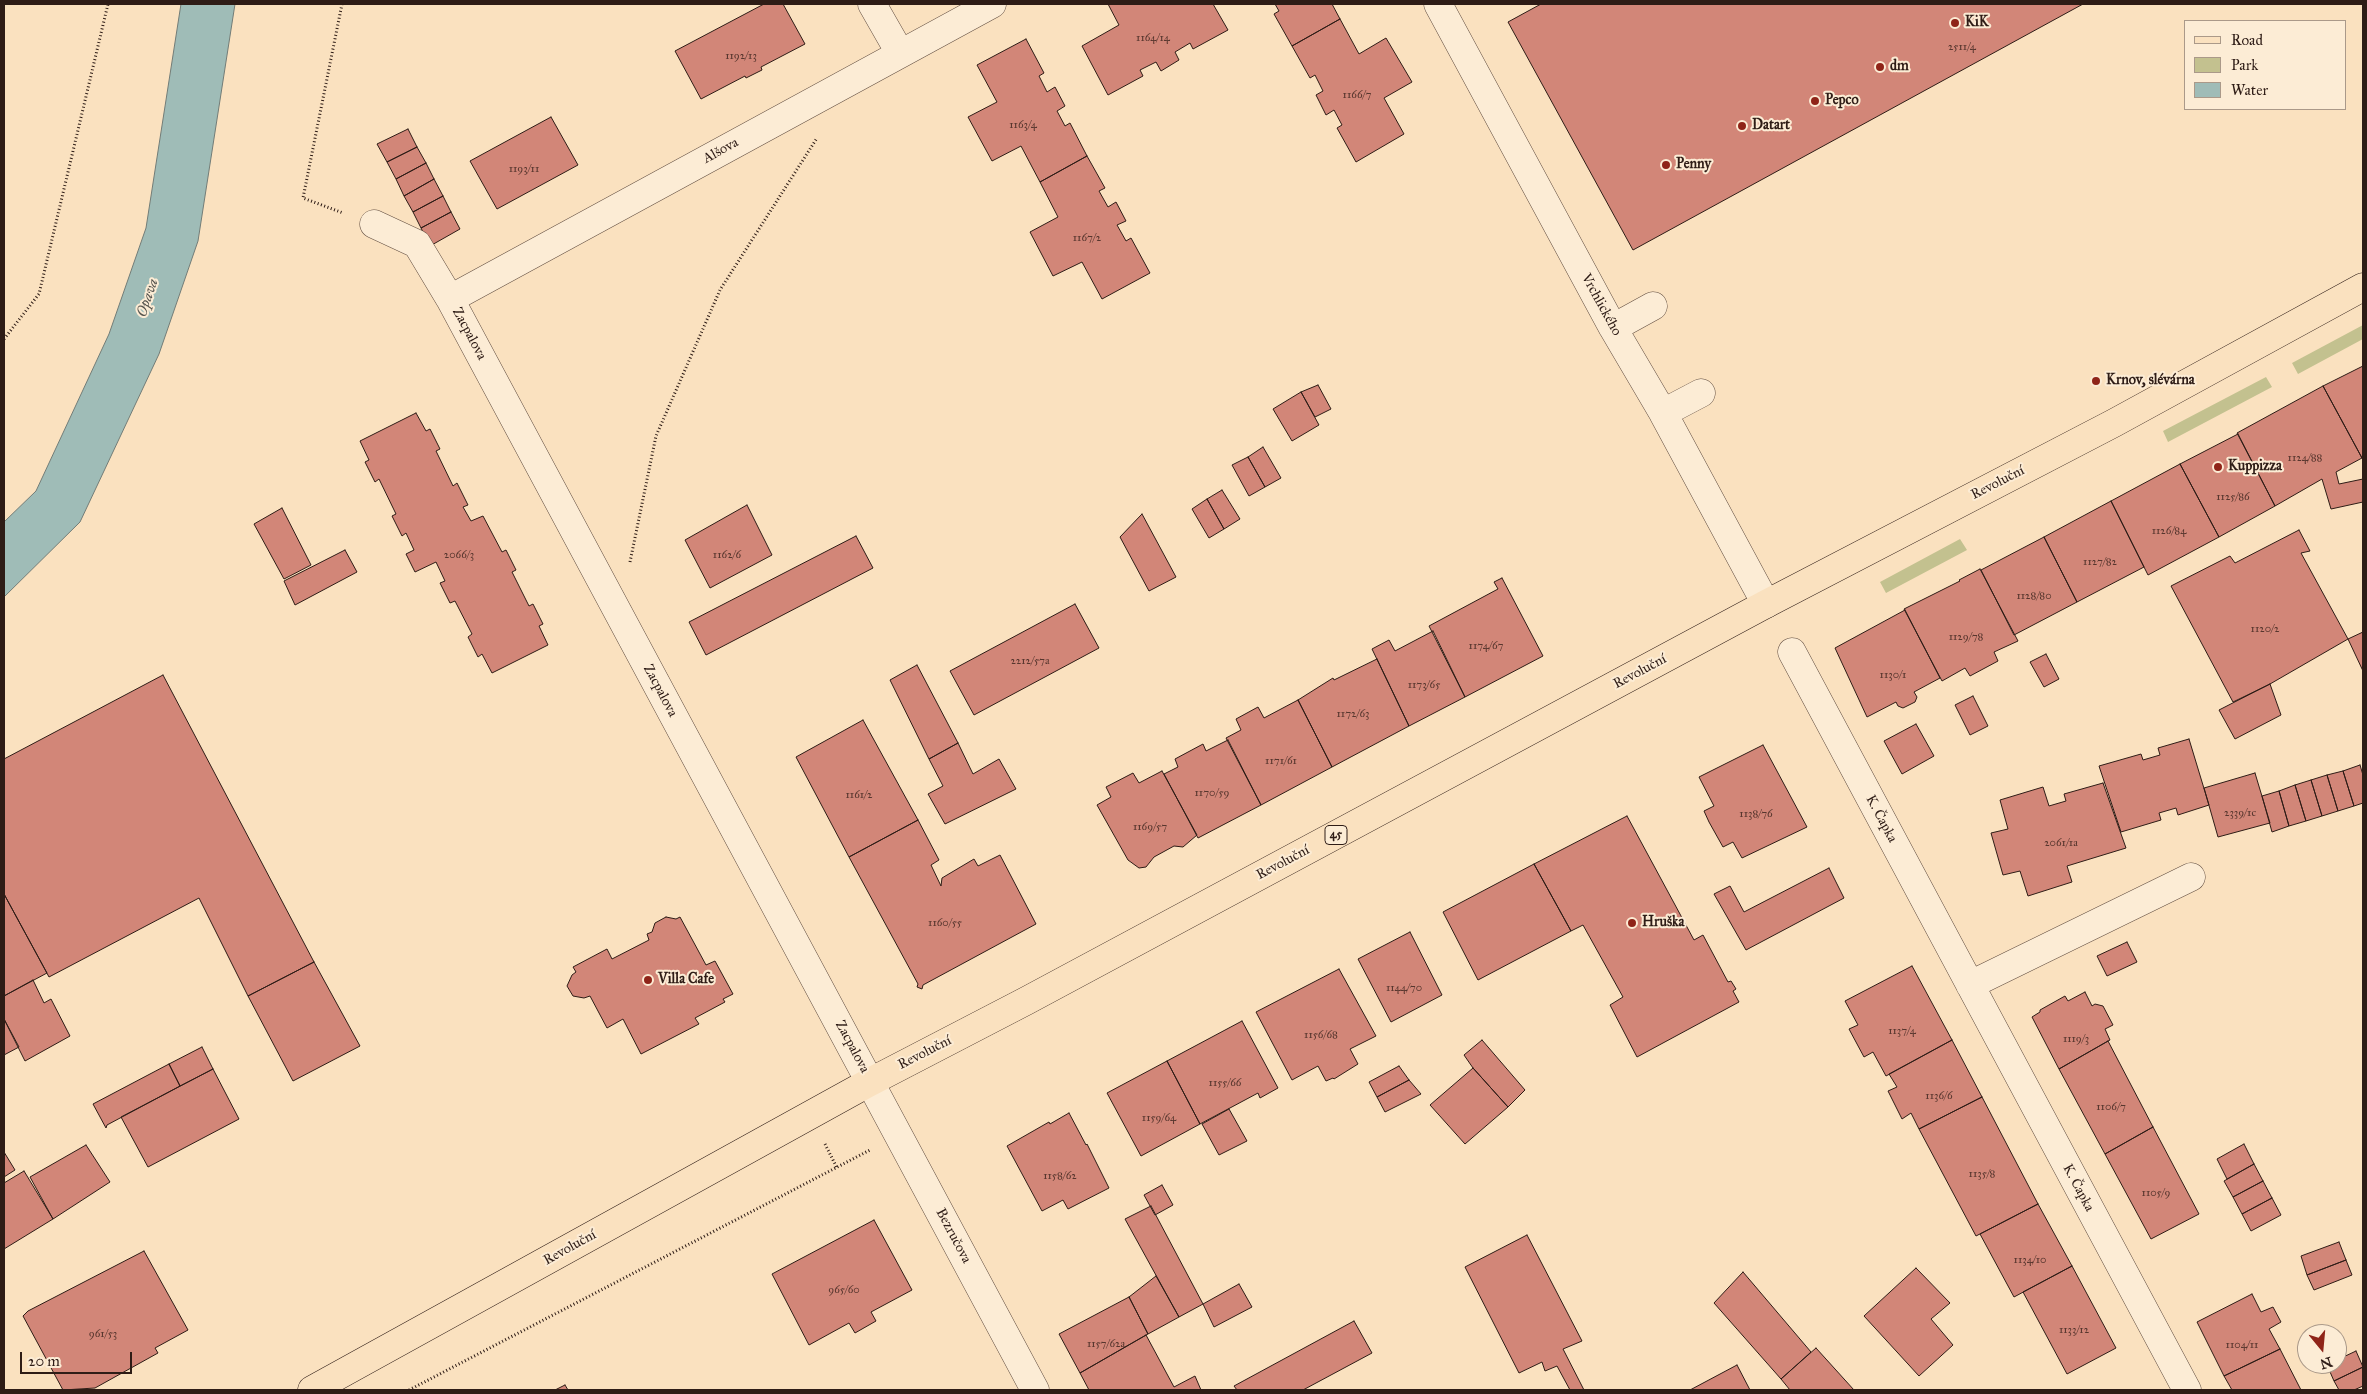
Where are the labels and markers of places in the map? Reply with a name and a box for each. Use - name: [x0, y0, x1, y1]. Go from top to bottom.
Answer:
- place label: KiK: [1965, 15, 1989, 31]
- marker: KiK: [1949, 17, 1961, 29]
- place label: dm: [1890, 59, 1909, 75]
- marker: dm: [1874, 61, 1886, 73]
- place label: Pepco: [1825, 93, 1859, 109]
- marker: Pepco: [1809, 95, 1821, 107]
- place label: Datart: [1752, 118, 1790, 134]
- marker: Datart: [1736, 120, 1748, 132]
- place label: Penny: [1676, 157, 1711, 173]
- marker: Penny: [1660, 159, 1672, 171]
- place label: Krnov, slévárna: [2106, 373, 2195, 389]
- marker: Krnov, slévárna: [2090, 375, 2102, 387]
- place label: Kuppizza: [2228, 459, 2282, 475]
- marker: Kuppizza: [2212, 461, 2224, 473]
- place label: Hruška: [1642, 915, 1684, 931]
- marker: Hruška: [1626, 917, 1638, 929]
- place label: Villa Cafe: [658, 972, 714, 988]
- marker: Villa Cafe: [642, 974, 654, 986]

